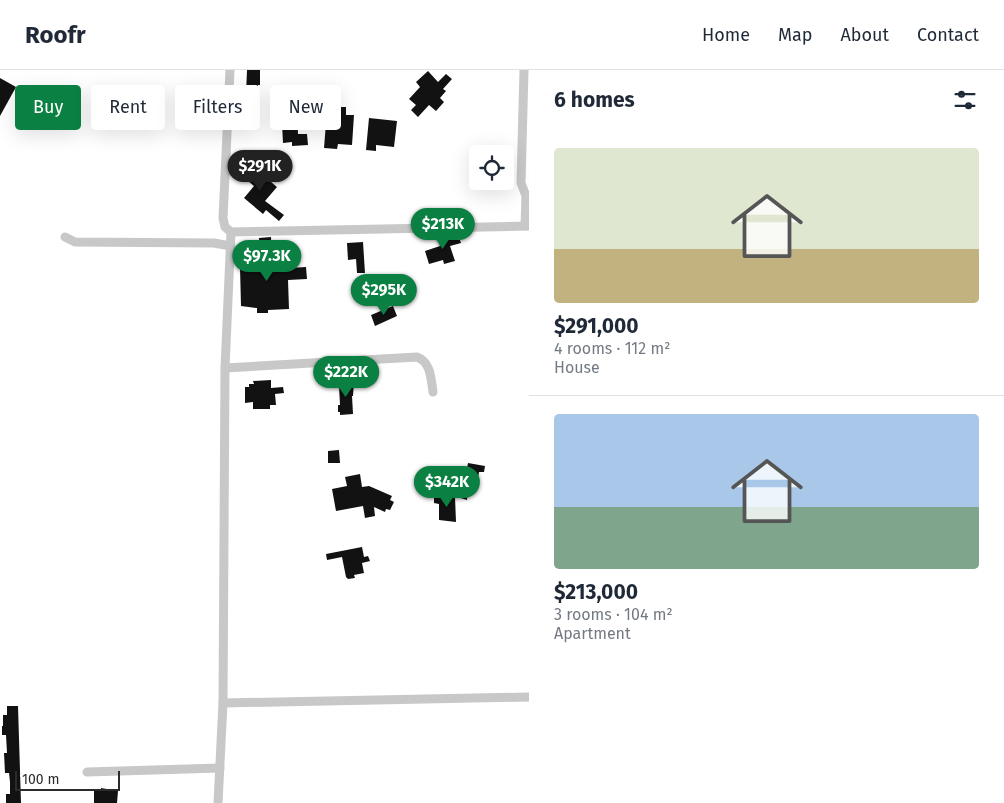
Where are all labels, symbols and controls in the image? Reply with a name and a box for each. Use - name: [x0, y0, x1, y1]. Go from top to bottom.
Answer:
- text: Roofr: [25, 21, 86, 49]
- text: Home: [702, 24, 750, 46]
- text: Map: [778, 24, 812, 46]
- text: About: [840, 24, 889, 46]
- text: Contact: [917, 24, 979, 46]
- chip: Buy: [15, 85, 81, 130]
- chip: Rent: [91, 85, 165, 130]
- chip: Filters: [175, 85, 260, 130]
- chip: New: [270, 85, 341, 130]
- icon: filters: [951, 86, 979, 114]
- text: 6 homes: [554, 87, 635, 113]
- map controls: [469, 145, 514, 190]
- button: locate: [469, 145, 514, 190]
- pin: $291K: [225, 150, 295, 192]
- text: $291K: [239, 156, 281, 175]
- icon: home: [722, 181, 812, 271]
- pin: $213K: [408, 208, 478, 250]
- text: $213K: [422, 214, 464, 233]
- pin: $97.3K: [226, 240, 308, 282]
- text: $97.3K: [243, 246, 291, 265]
- pin: $295K: [349, 274, 419, 316]
- text: $295K: [362, 280, 406, 299]
- text: $291,000: [554, 313, 639, 339]
- text: 4 rooms · 112 m²: [554, 339, 670, 358]
- pin: $222K: [311, 356, 381, 398]
- text: House: [554, 358, 600, 377]
- text: $222K: [324, 362, 368, 381]
- icon: home: [722, 446, 812, 536]
- pin: $342K: [412, 466, 482, 508]
- text: $342K: [425, 472, 469, 491]
- text: $213,000: [554, 579, 638, 605]
- text: 3 rooms · 104 m²: [554, 605, 673, 624]
- text: Apartment: [554, 624, 631, 643]
- scale bar: [15, 768, 120, 791]
- text: 100 m: [22, 771, 59, 788]

